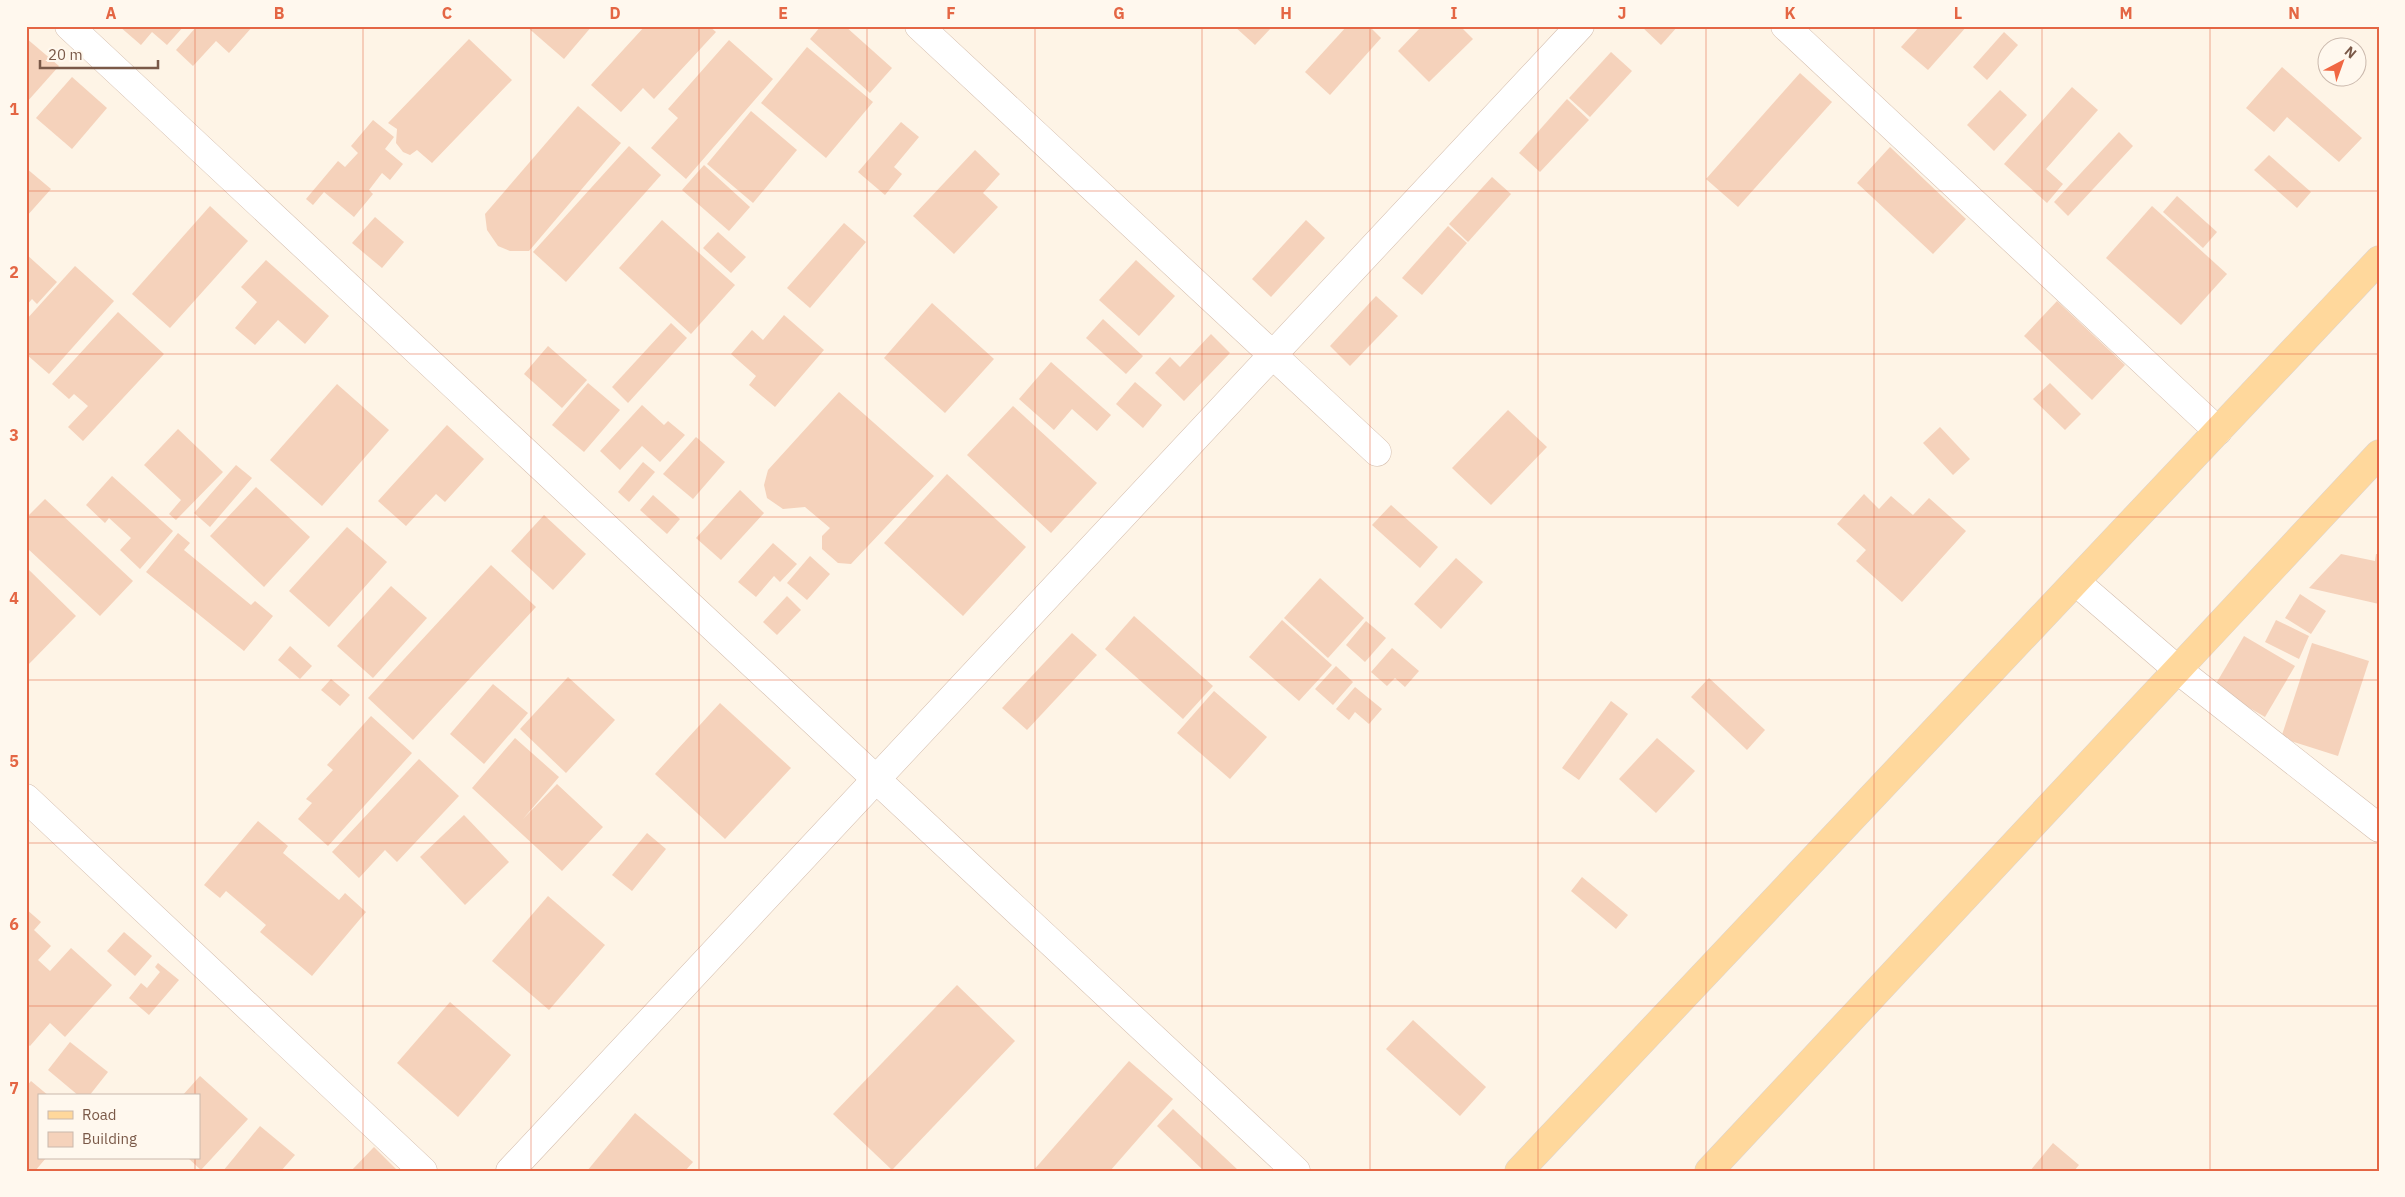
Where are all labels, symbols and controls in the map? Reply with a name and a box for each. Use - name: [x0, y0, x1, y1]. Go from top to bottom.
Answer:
- text: A: [106, 3, 117, 23]
- text: B: [274, 3, 285, 23]
- text: C: [442, 3, 452, 23]
- text: D: [609, 3, 621, 23]
- text: E: [778, 3, 788, 23]
- text: F: [946, 3, 956, 23]
- text: G: [1113, 3, 1125, 23]
- text: H: [1280, 3, 1292, 23]
- text: I: [1451, 3, 1458, 23]
- text: J: [1618, 3, 1626, 23]
- text: K: [1784, 3, 1796, 23]
- text: L: [1954, 3, 1962, 23]
- text: M: [2119, 3, 2133, 23]
- text: N: [2288, 3, 2300, 23]
- scale bar: [40, 38, 158, 70]
- north arrow: [2318, 38, 2368, 88]
- text: N: [2341, 42, 2360, 62]
- text: 20 m: [48, 45, 83, 64]
- text: 1: [9, 99, 19, 119]
- text: 2: [9, 262, 19, 282]
- text: 3: [9, 425, 19, 445]
- text: 4: [9, 588, 19, 608]
- text: 5: [9, 751, 19, 771]
- text: 6: [9, 914, 19, 934]
- text: 7: [9, 1078, 19, 1098]
- legend: [38, 1094, 200, 1160]
- text: Road: [82, 1105, 117, 1124]
- text: Building: [82, 1129, 137, 1148]

